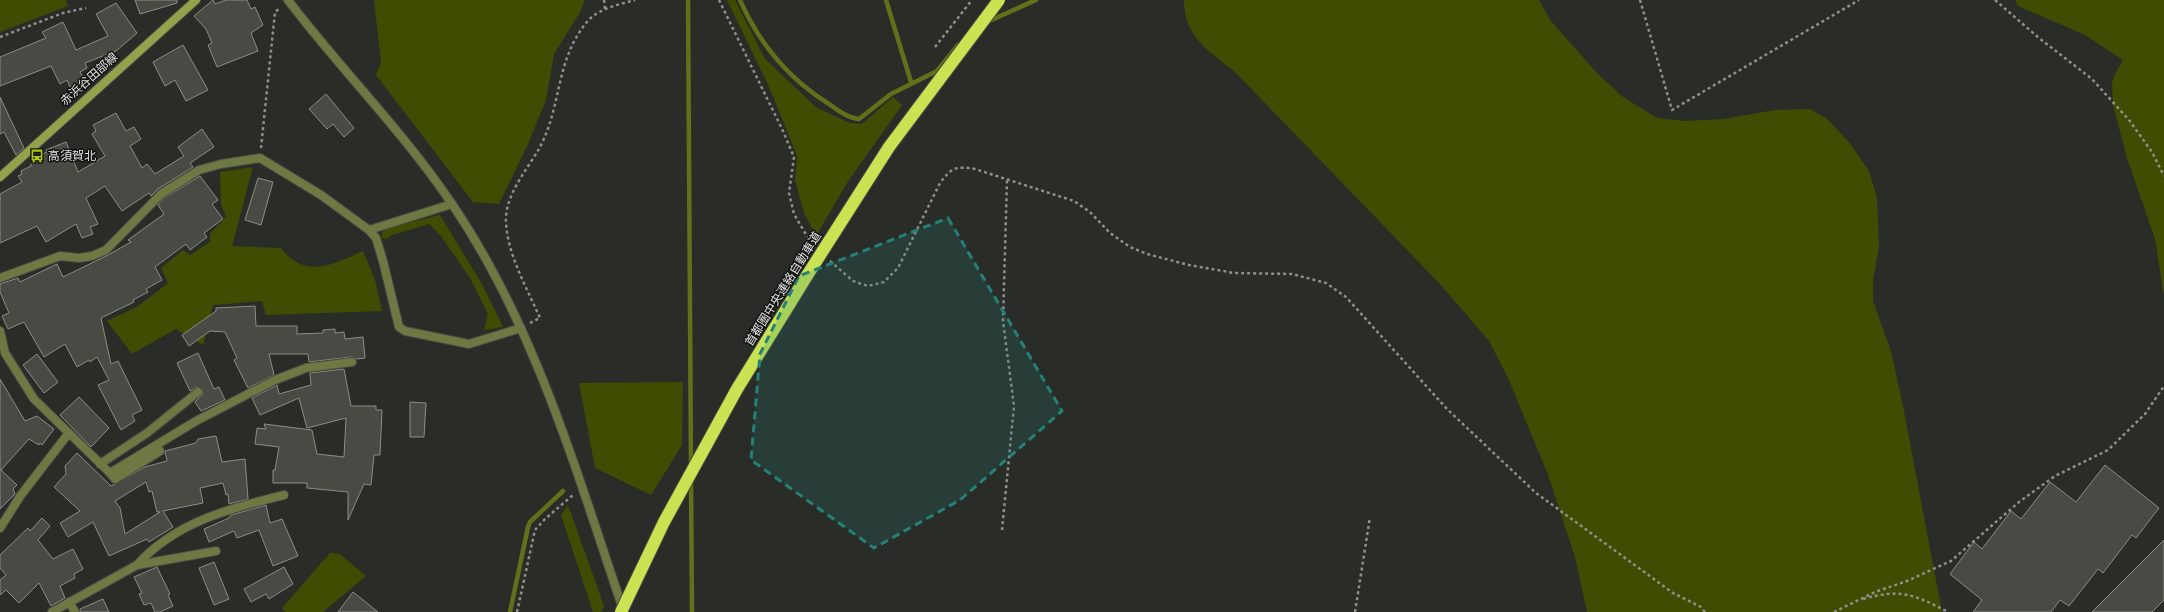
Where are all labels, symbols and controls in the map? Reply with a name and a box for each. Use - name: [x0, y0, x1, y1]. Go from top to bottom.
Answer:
- street label: 赤浜谷田部線: [57, 49, 120, 108]
- bus stop icon: 高須賀北: [29, 148, 45, 164]
- place label: 高須賀北: [48, 148, 96, 163]
- street label: 首都圏中央連絡自動車道: [741, 229, 824, 349]

